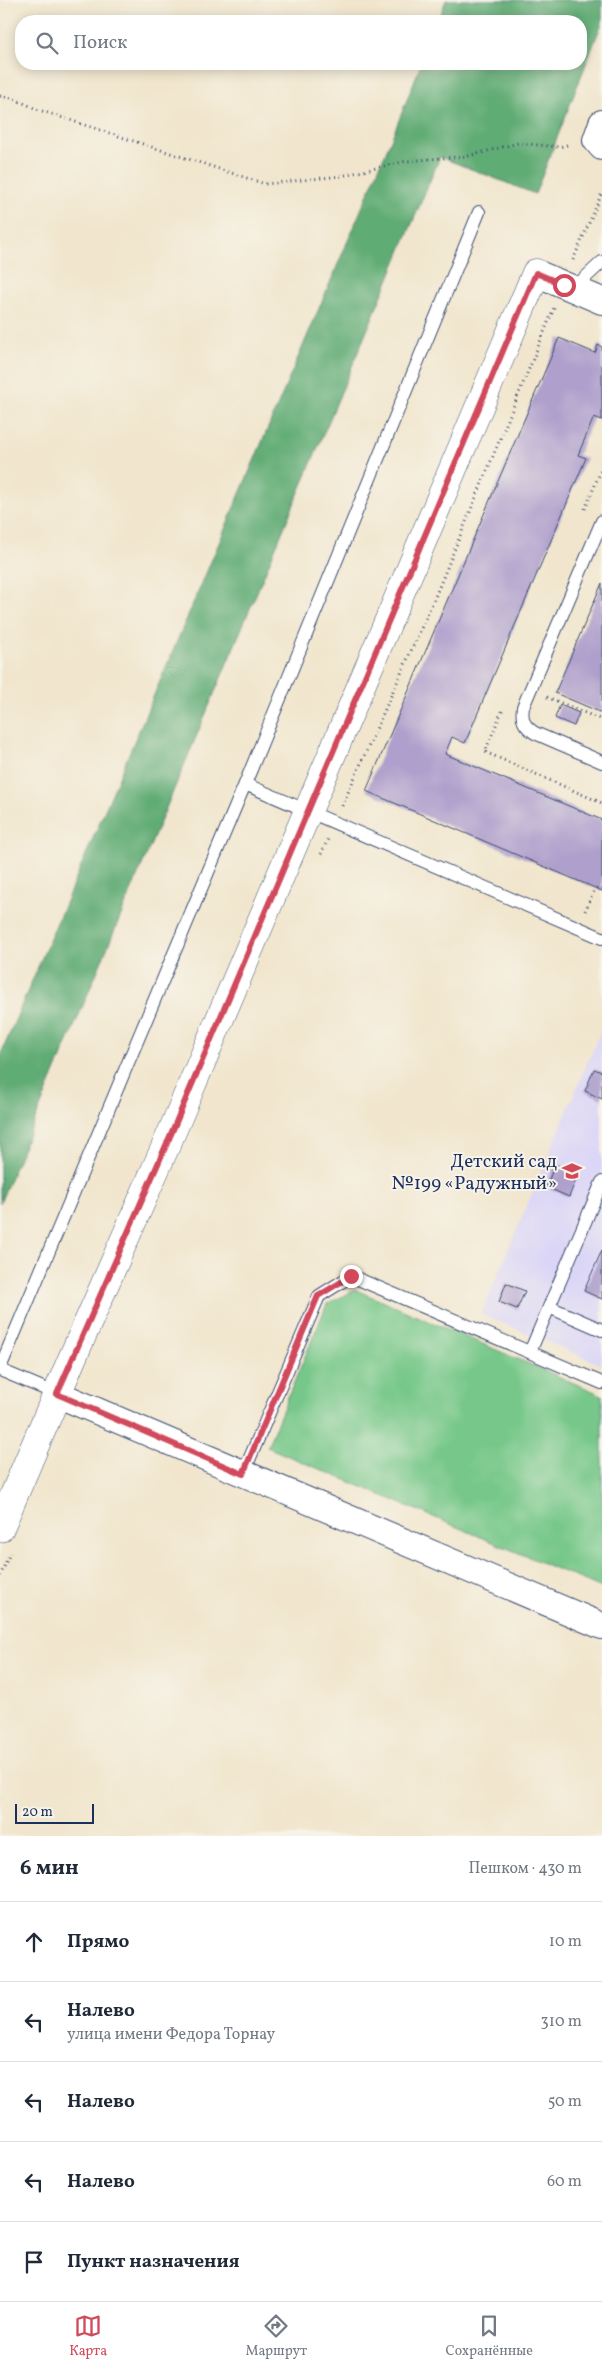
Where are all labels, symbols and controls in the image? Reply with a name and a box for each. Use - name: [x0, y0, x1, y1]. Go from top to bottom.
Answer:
- search box: [15, 15, 587, 70]
- icon: search: [33, 29, 61, 57]
- text: Поиск: [73, 30, 127, 56]
- route start: [553, 274, 576, 297]
- place label: Детский сад №199 «Радужный»: [392, 1149, 557, 1197]
- school or university icon: Детский сад №199 «Радужный»: [561, 1160, 583, 1182]
- route end: [340, 1265, 363, 1288]
- scale bar: [15, 1801, 94, 1824]
- text: 20 m: [22, 1803, 53, 1822]
- text: 6 мин: [20, 1854, 79, 1883]
- text: Пешком · 430 m: [468, 1858, 582, 1880]
- icon: ahead: [20, 1928, 48, 1956]
- text: Прямо: [67, 1929, 129, 1955]
- text: 10 m: [549, 1931, 582, 1953]
- text: Налево: [67, 1998, 135, 2024]
- icon: left: [20, 2008, 48, 2036]
- text: 310 m: [541, 2011, 582, 2033]
- text: улица имени Федора Торнау: [67, 2024, 275, 2046]
- icon: left: [20, 2088, 48, 2116]
- text: Налево: [67, 2089, 135, 2115]
- text: 50 m: [548, 2091, 582, 2113]
- icon: left: [20, 2168, 48, 2196]
- text: Налево: [67, 2169, 135, 2195]
- text: 60 m: [547, 2171, 582, 2193]
- icon: arrive: [20, 2248, 48, 2276]
- text: Пункт назначения: [67, 2249, 240, 2275]
- tab: Карта: [69, 2312, 107, 2361]
- tab: Маршрут: [245, 2312, 307, 2361]
- tab: Сохранённые: [445, 2312, 533, 2361]

